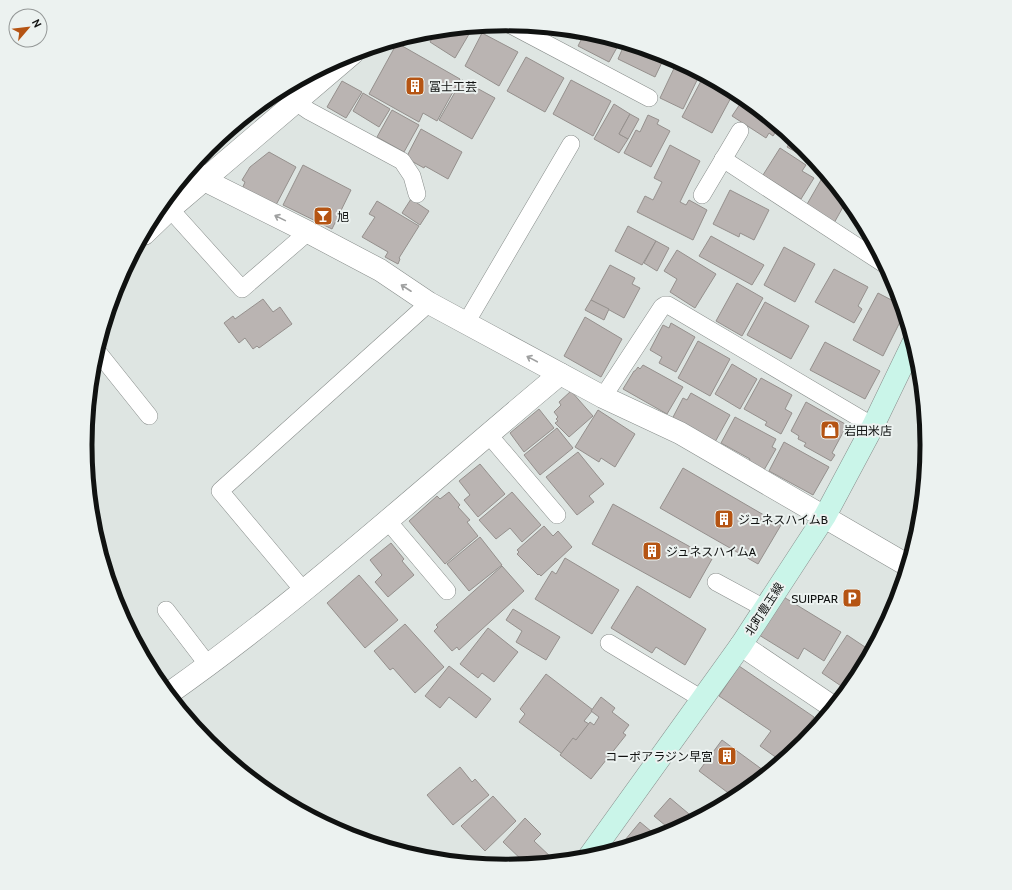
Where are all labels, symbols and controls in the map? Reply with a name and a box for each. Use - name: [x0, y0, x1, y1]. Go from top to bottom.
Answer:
- north arrow: [8, 8, 48, 48]
- text: N: [29, 17, 45, 30]
- building icon: 冨士工芸: [404, 75, 426, 97]
- place label: 冨士工芸: [429, 79, 477, 94]
- bar icon: 旭: [312, 205, 334, 227]
- place label: 旭: [337, 209, 349, 224]
- one-way arrow: [275, 214, 287, 221]
- one-way arrow: [401, 284, 412, 292]
- one-way arrow: [526, 354, 538, 362]
- shop icon: 岩田米店: [819, 419, 841, 441]
- place label: 岩田米店: [844, 423, 892, 438]
- building icon: ジュネスハイムB: [713, 508, 735, 530]
- place label: ジュネスハイムB: [738, 512, 828, 527]
- building icon: ジュネスハイムA: [641, 540, 663, 562]
- place label: ジュネスハイムA: [666, 544, 757, 559]
- street label: 北町豊玉線: [741, 580, 787, 638]
- parking icon: SUIPPAR: [841, 587, 863, 609]
- place label: SUIPPAR: [791, 591, 839, 606]
- building icon: コーポアラジン早宮: [716, 745, 738, 767]
- place label: コーポアラジン早宮: [605, 749, 713, 764]

